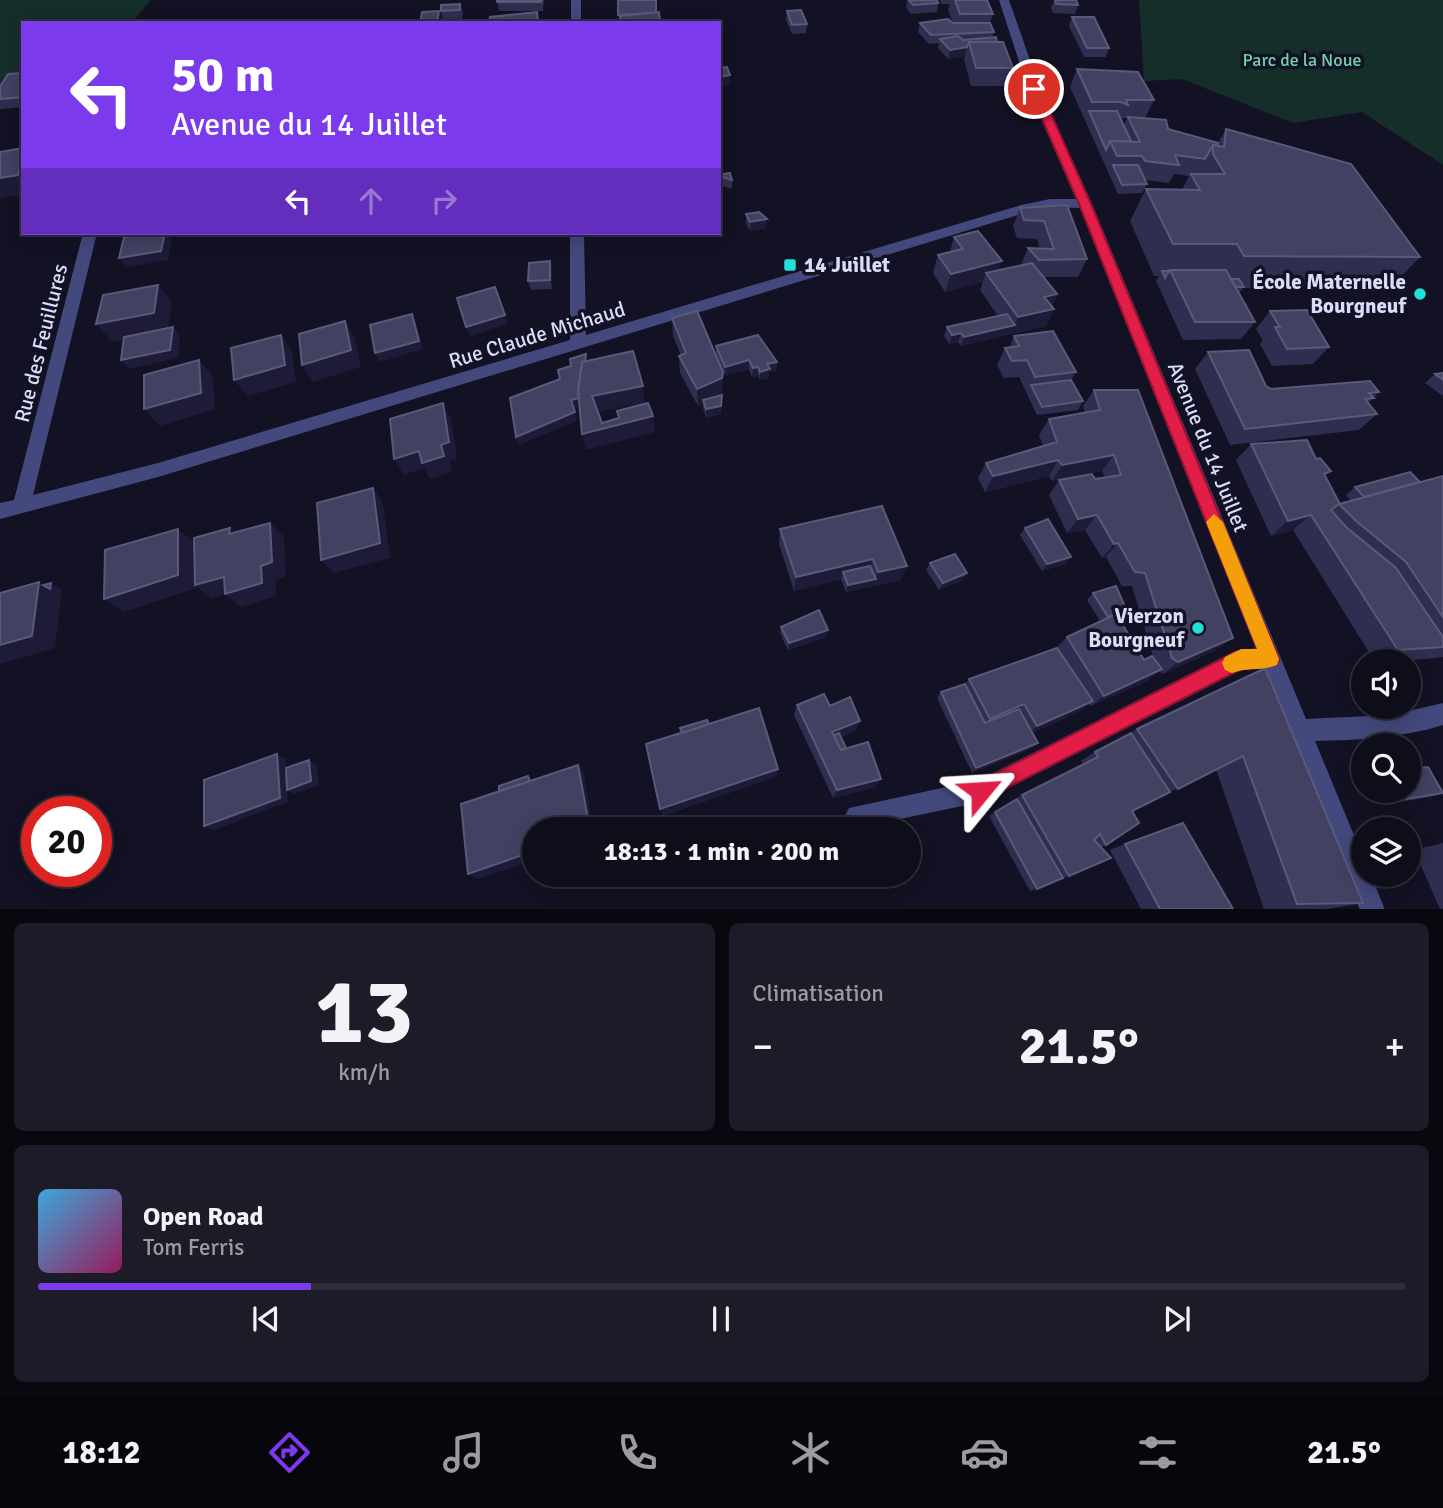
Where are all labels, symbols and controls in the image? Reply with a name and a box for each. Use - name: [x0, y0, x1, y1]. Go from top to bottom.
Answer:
- text: 50 m: [171, 45, 274, 105]
- icon: left: [56, 49, 147, 140]
- park label: Parc de la Noue: [1243, 49, 1361, 71]
- pin: [1004, 59, 1064, 119]
- icon: arrive: [1015, 70, 1053, 108]
- text: Avenue du 14 Juillet: [171, 105, 447, 144]
- icon: left: [279, 182, 317, 220]
- icon: ahead: [352, 182, 390, 220]
- icon: right: [425, 182, 463, 220]
- place label: 14 Juillet: [804, 252, 890, 278]
- marker: 14 Juillet: [782, 257, 798, 273]
- street label: Rue des Feuillures: [9, 261, 73, 425]
- place label: École Maternelle Bourgneuf: [1252, 268, 1407, 319]
- marker: École Maternelle Bourgneuf: [1412, 286, 1428, 302]
- street label: Rue Claude Michaud: [446, 296, 628, 374]
- street label: Avenue du 14 Juillet: [1162, 358, 1254, 536]
- place label: Vierzon Bourgneuf: [1088, 603, 1185, 653]
- marker: Vierzon Bourgneuf: [1190, 620, 1206, 636]
- map controls: [1351, 649, 1421, 887]
- button: sound: [1351, 649, 1421, 719]
- button: search: [1351, 733, 1421, 803]
- position arrow: [944, 754, 1018, 828]
- speed limit sign: 20: [21, 796, 112, 887]
- button: layers: [1351, 817, 1421, 887]
- text: 18:13 · 1 min · 200 m: [604, 836, 839, 868]
- text: 13: [315, 956, 413, 1069]
- text: Climatisation: [753, 979, 884, 1008]
- text: 21.5°: [1019, 1014, 1139, 1078]
- text: −: [753, 1023, 773, 1070]
- text: +: [1384, 1023, 1405, 1070]
- text: km/h: [338, 1058, 390, 1087]
- text: Open Road: [143, 1201, 264, 1233]
- text: Tom Ferris: [143, 1233, 244, 1262]
- icon: previous: [247, 1300, 285, 1338]
- icon: pause: [702, 1300, 740, 1338]
- icon: next: [1158, 1300, 1196, 1338]
- icon: directions: [265, 1428, 314, 1477]
- icon: music: [439, 1428, 488, 1477]
- icon: phone: [613, 1428, 662, 1477]
- icon: climate: [786, 1428, 835, 1477]
- icon: car: [960, 1428, 1009, 1477]
- icon: filters: [1133, 1428, 1182, 1477]
- text: 18:12: [62, 1433, 141, 1472]
- text: 21.5°: [1307, 1433, 1381, 1472]

